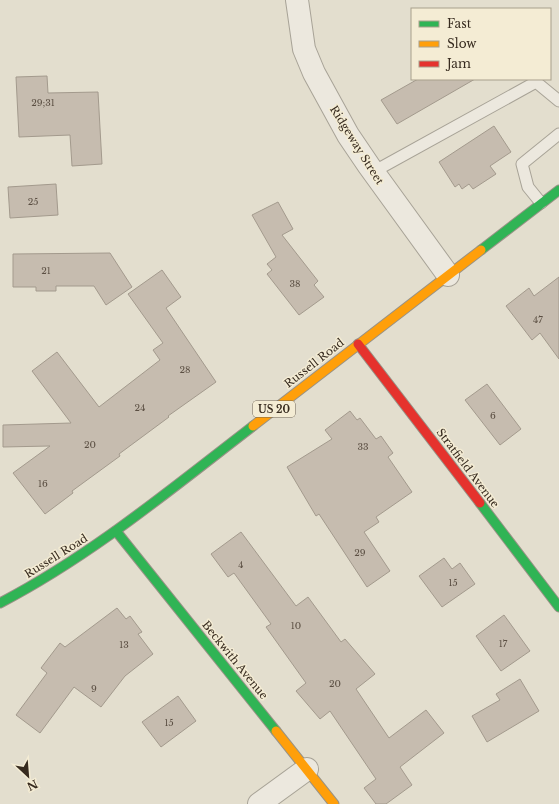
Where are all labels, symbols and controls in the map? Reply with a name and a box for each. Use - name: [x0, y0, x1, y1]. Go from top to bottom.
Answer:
- legend: [411, 8, 551, 80]
- text: Fast: [447, 16, 472, 31]
- text: Slow: [447, 36, 477, 51]
- text: Jam: [445, 56, 471, 71]
- house number: 29;31: [31, 97, 55, 108]
- street label: Ridgeway Street: [327, 103, 387, 188]
- house number: 25: [28, 196, 38, 207]
- house number: 21: [41, 265, 51, 276]
- house number: 38: [290, 278, 301, 289]
- house number: 47: [533, 314, 543, 325]
- street label: Russell Road: [281, 335, 347, 391]
- house number: 28: [180, 364, 191, 375]
- road number: US 20: [253, 401, 295, 417]
- house number: 24: [135, 402, 145, 413]
- house number: 6: [490, 410, 496, 421]
- street label: Stratfield Avenue: [434, 426, 502, 510]
- house number: 20: [84, 439, 96, 450]
- house number: 33: [357, 441, 369, 452]
- house number: 16: [38, 478, 48, 489]
- street label: Russell Road: [22, 531, 91, 581]
- house number: 29: [354, 547, 366, 558]
- house number: 4: [238, 559, 244, 570]
- house number: 15: [448, 577, 458, 588]
- street label: Beckwith Avenue: [199, 618, 271, 702]
- house number: 10: [291, 620, 301, 631]
- house number: 17: [499, 638, 508, 649]
- house number: 13: [119, 639, 129, 650]
- house number: 20: [329, 678, 341, 689]
- house number: 9: [91, 683, 97, 694]
- house number: 15: [164, 717, 174, 728]
- north arrow: [8, 756, 48, 796]
- text: N: [24, 776, 40, 794]

